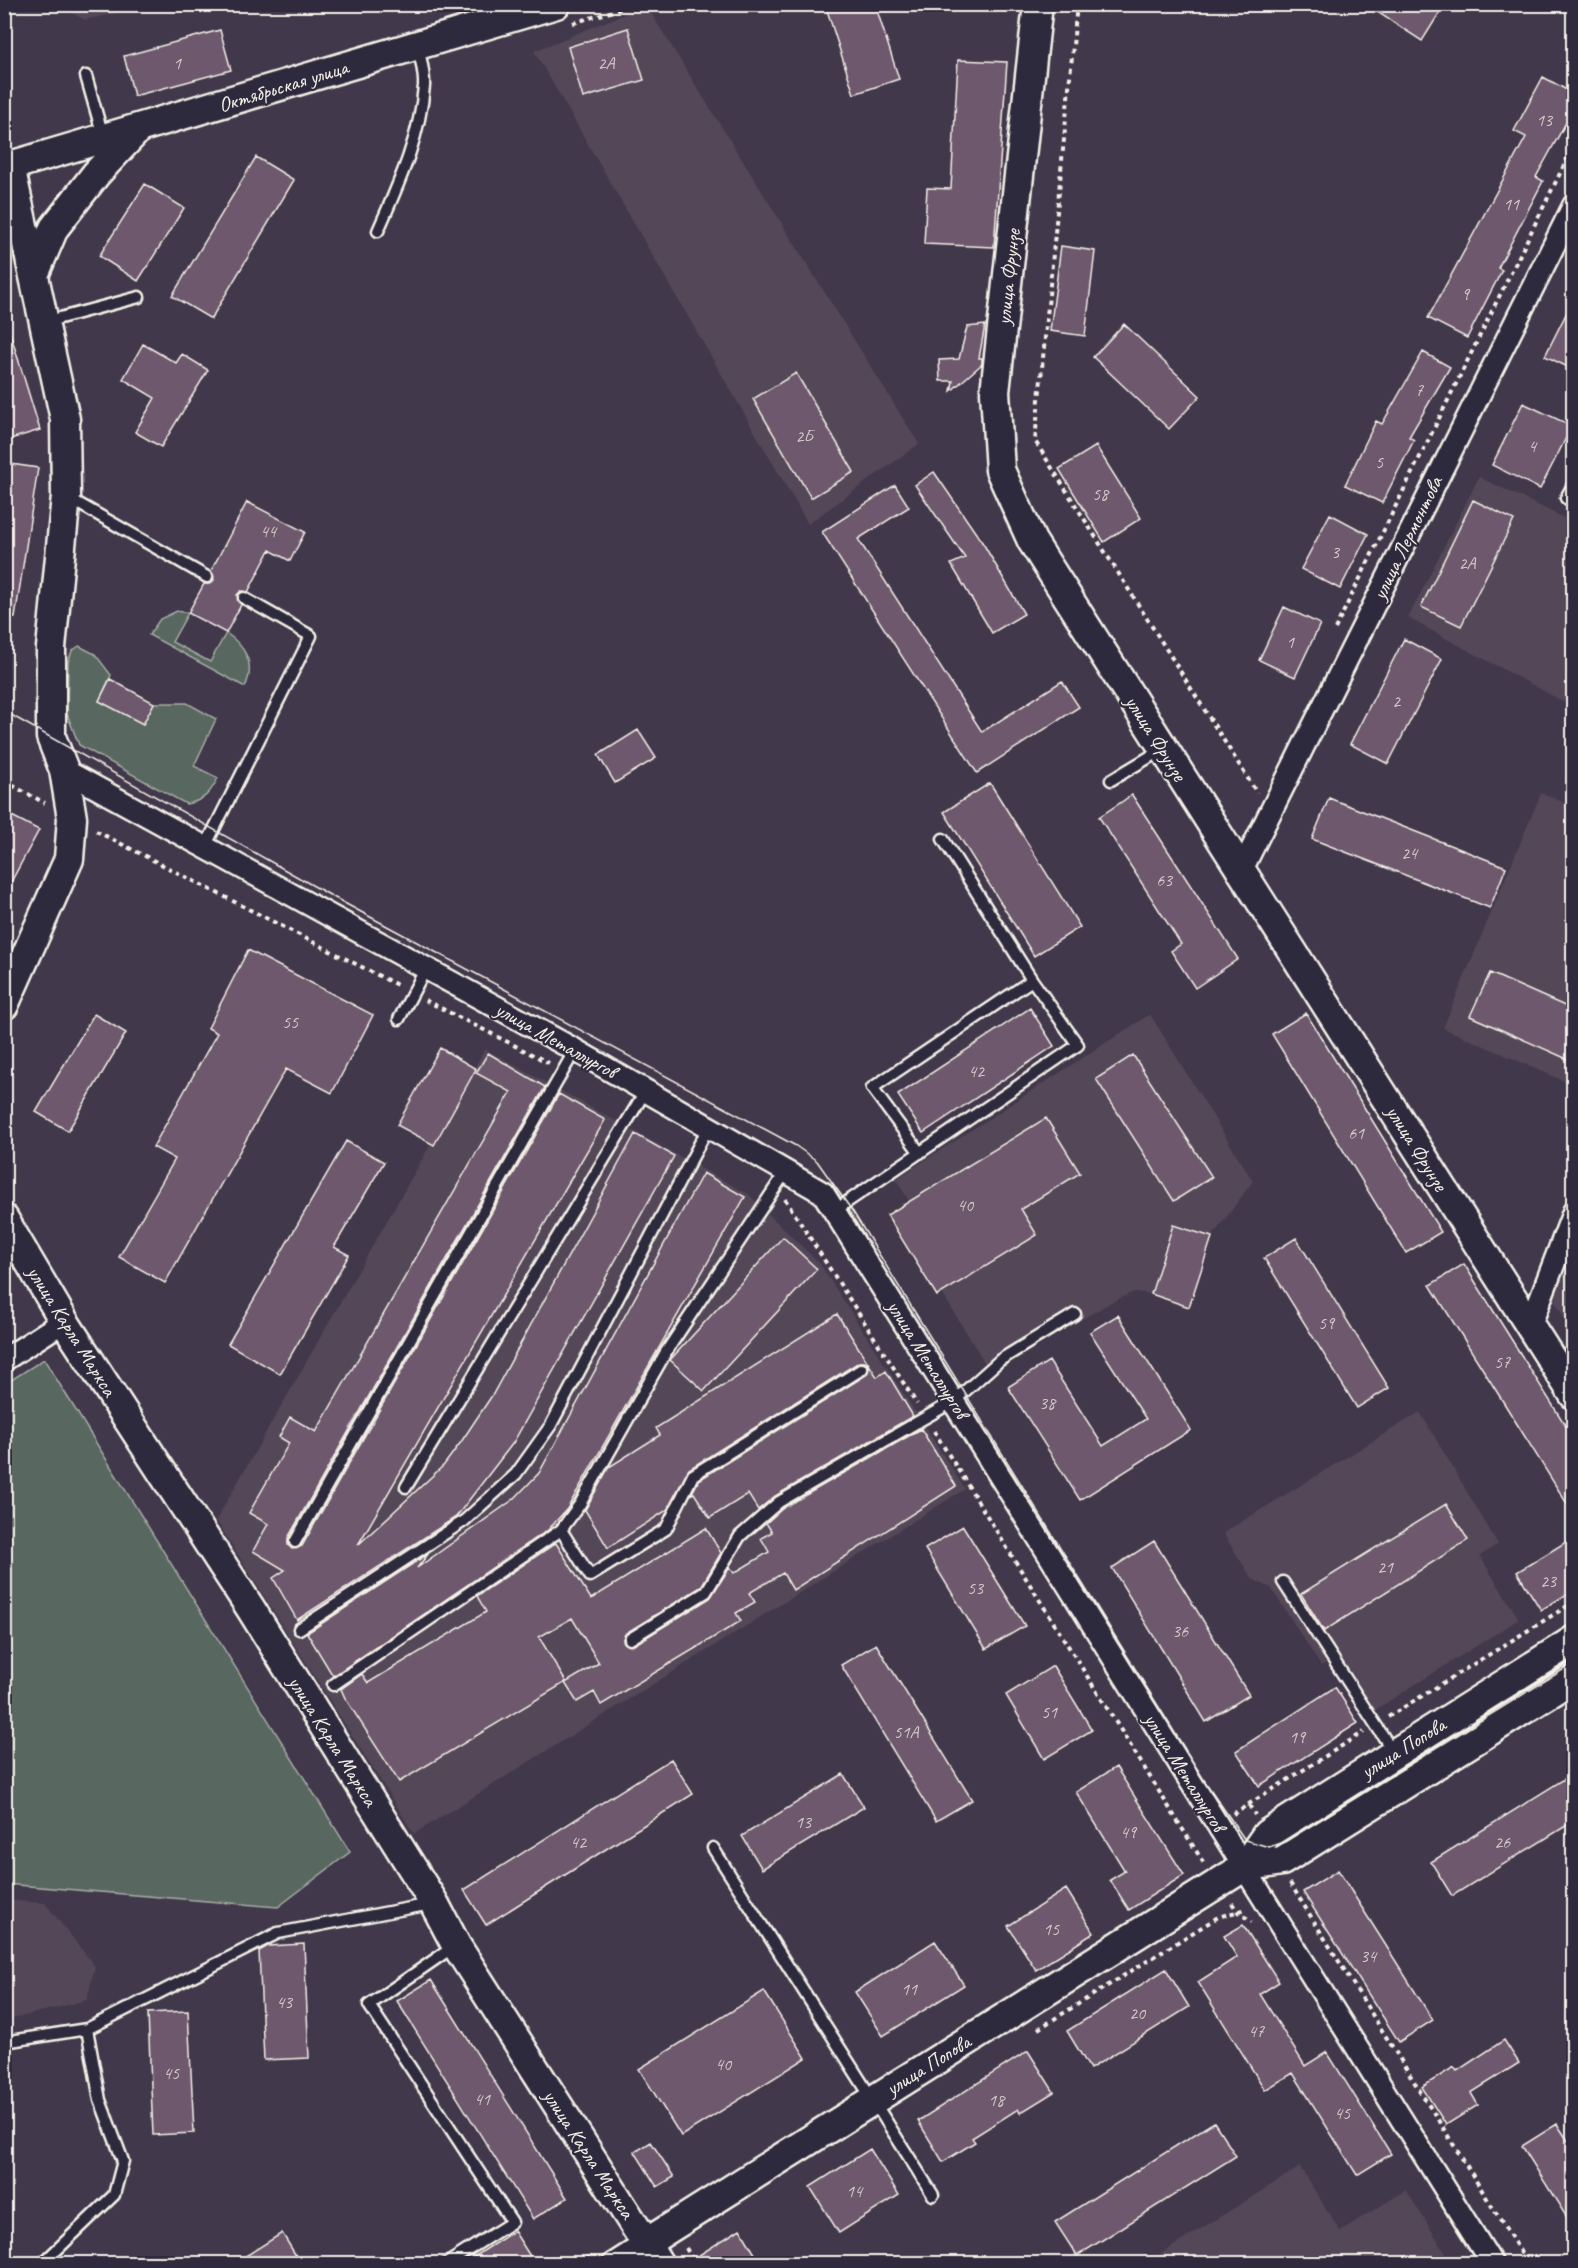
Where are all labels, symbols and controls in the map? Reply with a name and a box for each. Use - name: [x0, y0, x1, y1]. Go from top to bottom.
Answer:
- house number: 1: [173, 52, 182, 74]
- house number: 2А: [597, 52, 616, 74]
- street label: Октябрьская улица: [215, 53, 353, 118]
- house number: 13: [1536, 109, 1554, 131]
- house number: 11: [1503, 193, 1520, 215]
- street label: улица Фрунзе: [990, 227, 1026, 328]
- house number: 9: [1461, 283, 1471, 305]
- house number: 7: [1415, 379, 1424, 401]
- house number: 2Б: [795, 425, 815, 447]
- house number: 4: [1528, 435, 1538, 457]
- house number: 5: [1375, 451, 1384, 473]
- street label: улица Лермонтова: [1365, 470, 1449, 606]
- house number: 58: [1092, 483, 1110, 505]
- house number: 44: [260, 520, 278, 542]
- house number: 3: [1331, 541, 1341, 563]
- house number: 2А: [1458, 552, 1477, 574]
- house number: 1: [1286, 631, 1295, 653]
- street label: улица Фрунзе: [1118, 689, 1193, 787]
- house number: 2: [1392, 690, 1402, 712]
- house number: 24: [1401, 842, 1419, 864]
- house number: 63: [1156, 869, 1174, 891]
- street label: улица Металлургов: [489, 995, 625, 1086]
- house number: 55: [282, 1011, 299, 1033]
- house number: 42: [968, 1060, 986, 1082]
- street label: улица Фрунзе: [1379, 1099, 1454, 1197]
- house number: 61: [1348, 1122, 1365, 1144]
- house number: 40: [957, 1194, 975, 1216]
- street label: улица Карла Маркса: [20, 1259, 123, 1403]
- street label: улица Металлургов: [880, 1293, 977, 1426]
- house number: 59: [1318, 1312, 1336, 1334]
- house number: 57: [1494, 1351, 1511, 1373]
- house number: 38: [1039, 1392, 1057, 1414]
- house number: 21: [1377, 1556, 1394, 1578]
- house number: 23: [1540, 1570, 1558, 1592]
- house number: 53: [967, 1577, 985, 1599]
- house number: 36: [1172, 1620, 1189, 1642]
- street label: улица Карла Маркса: [281, 1669, 384, 1813]
- house number: 51: [1041, 1701, 1058, 1723]
- street label: улица Металлургов: [1137, 1706, 1234, 1839]
- street label: улица Попова: [1354, 1711, 1452, 1785]
- house number: 51А: [893, 1721, 920, 1743]
- house number: 19: [1289, 1726, 1307, 1748]
- house number: 13: [795, 1811, 813, 1833]
- house number: 49: [1120, 1821, 1138, 1843]
- house number: 42: [570, 1831, 588, 1853]
- house number: 26: [1494, 1831, 1511, 1853]
- house number: 15: [1043, 1918, 1060, 1940]
- house number: 34: [1360, 1945, 1378, 1967]
- house number: 11: [901, 1978, 918, 2000]
- house number: 43: [276, 1991, 294, 2013]
- house number: 20: [1129, 2002, 1147, 2024]
- house number: 47: [1248, 2020, 1265, 2042]
- street label: улица Попова: [879, 2028, 977, 2102]
- house number: 40: [715, 2053, 733, 2075]
- house number: 45: [163, 2062, 180, 2084]
- street label: улица Карла Маркса: [536, 2083, 641, 2225]
- house number: 41: [474, 2088, 491, 2110]
- house number: 18: [988, 2089, 1006, 2111]
- house number: 45: [1334, 2102, 1351, 2124]
- house number: 14: [846, 2180, 864, 2202]

